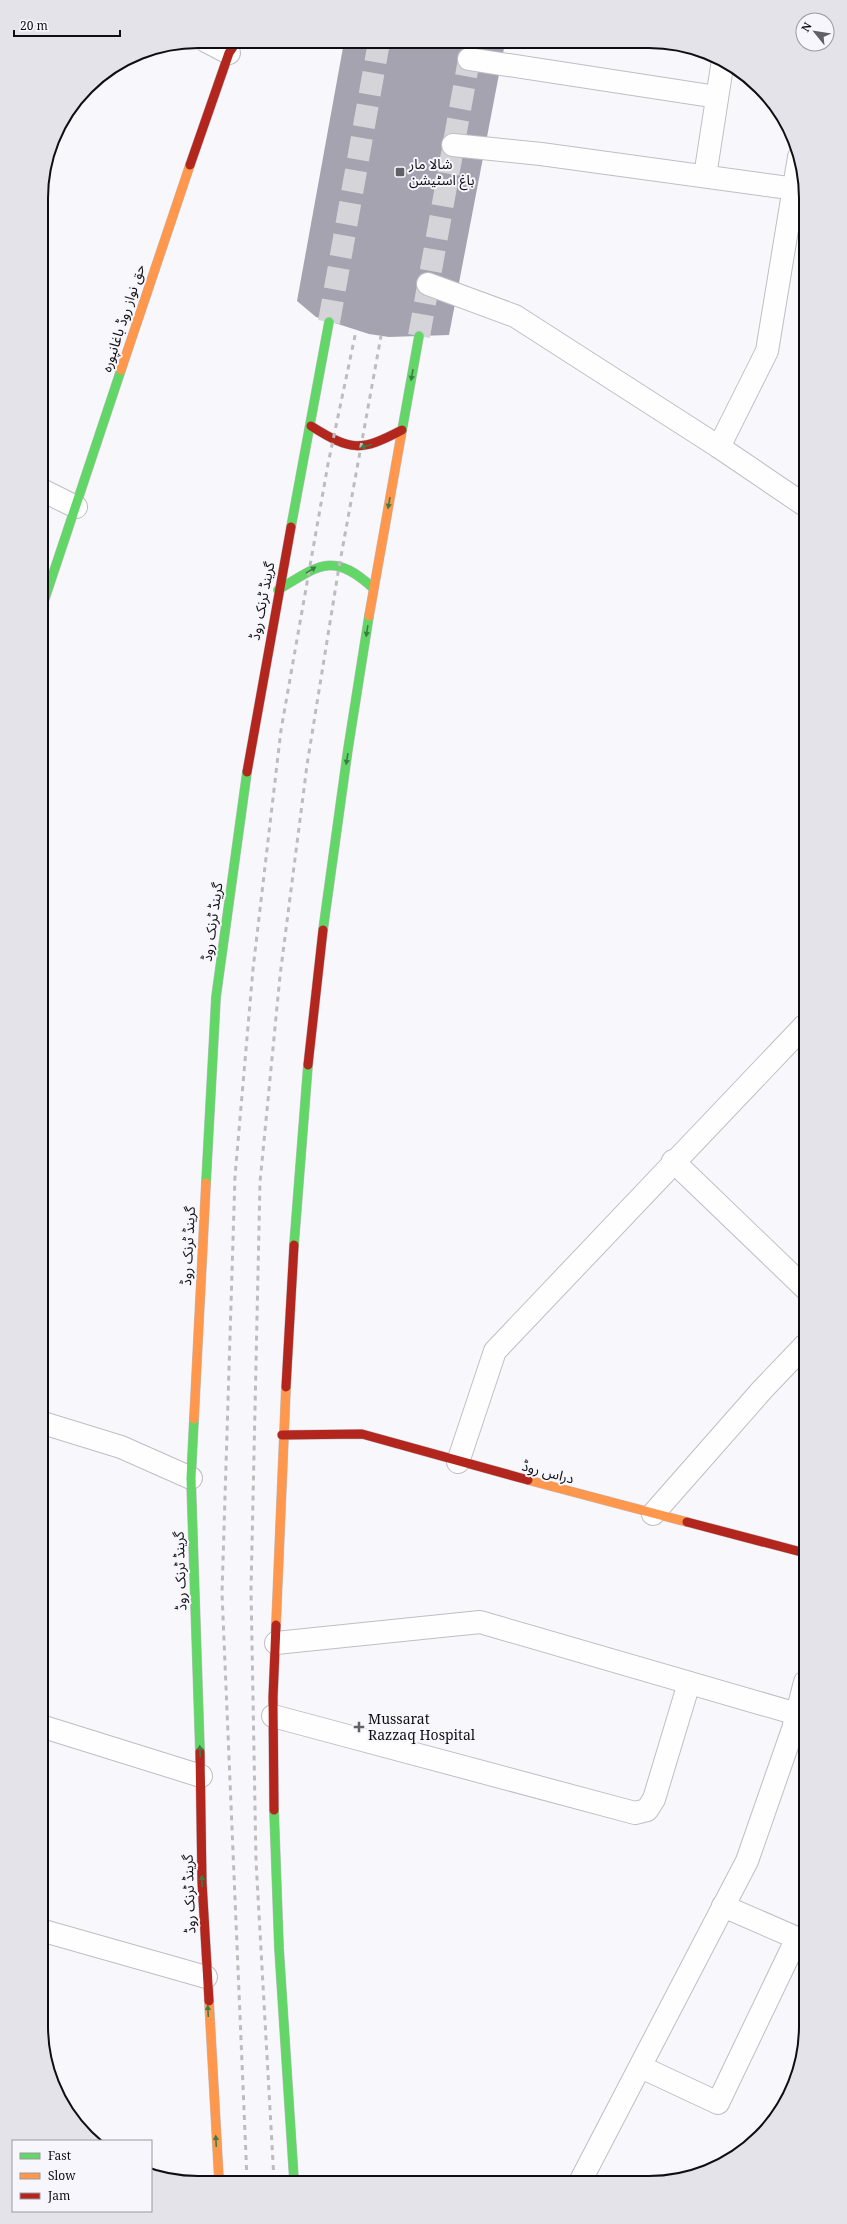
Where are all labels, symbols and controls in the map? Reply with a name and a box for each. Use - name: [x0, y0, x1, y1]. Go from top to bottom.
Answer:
- scale bar: [14, 12, 120, 38]
- north arrow: [795, 12, 835, 52]
- text: 20 m: [20, 17, 48, 34]
- text: N: [797, 19, 815, 34]
- place label: شالا مار باغ اسٹیشن: [408, 154, 475, 191]
- marker: شالا مار باغ اسٹیشن: [394, 166, 406, 178]
- street label: حق نواز روڈ باغانپورہ: [96, 262, 150, 374]
- one-way arrow: [409, 369, 415, 381]
- one-way arrow: [360, 443, 372, 449]
- one-way arrow: [385, 497, 391, 509]
- street label: گرینڈ ٹرنک روڈ: [245, 560, 278, 642]
- one-way arrow: [306, 566, 316, 574]
- one-way arrow: [364, 625, 370, 637]
- one-way arrow: [344, 753, 350, 765]
- street label: گرینڈ ٹرنک روڈ: [197, 881, 226, 963]
- street label: گرینڈ ٹرنک روڈ: [176, 1206, 199, 1286]
- street label: دراس روڈ: [520, 1455, 577, 1488]
- street label: گرینڈ ٹرنک روڈ: [169, 1531, 190, 1611]
- place label: Mussarat Razzaq Hospital: [368, 1709, 476, 1744]
- marker: Mussarat Razzaq Hospital: [353, 1721, 365, 1733]
- one-way arrow: [197, 1745, 204, 1757]
- street label: گرینڈ ٹرنک روڈ: [178, 1854, 199, 1934]
- one-way arrow: [199, 1875, 206, 1887]
- one-way arrow: [205, 2005, 212, 2017]
- one-way arrow: [213, 2135, 220, 2147]
- legend: [12, 2140, 152, 2212]
- text: Fast: [48, 2147, 71, 2164]
- text: Slow: [48, 2167, 76, 2184]
- text: Jam: [47, 2187, 70, 2204]

